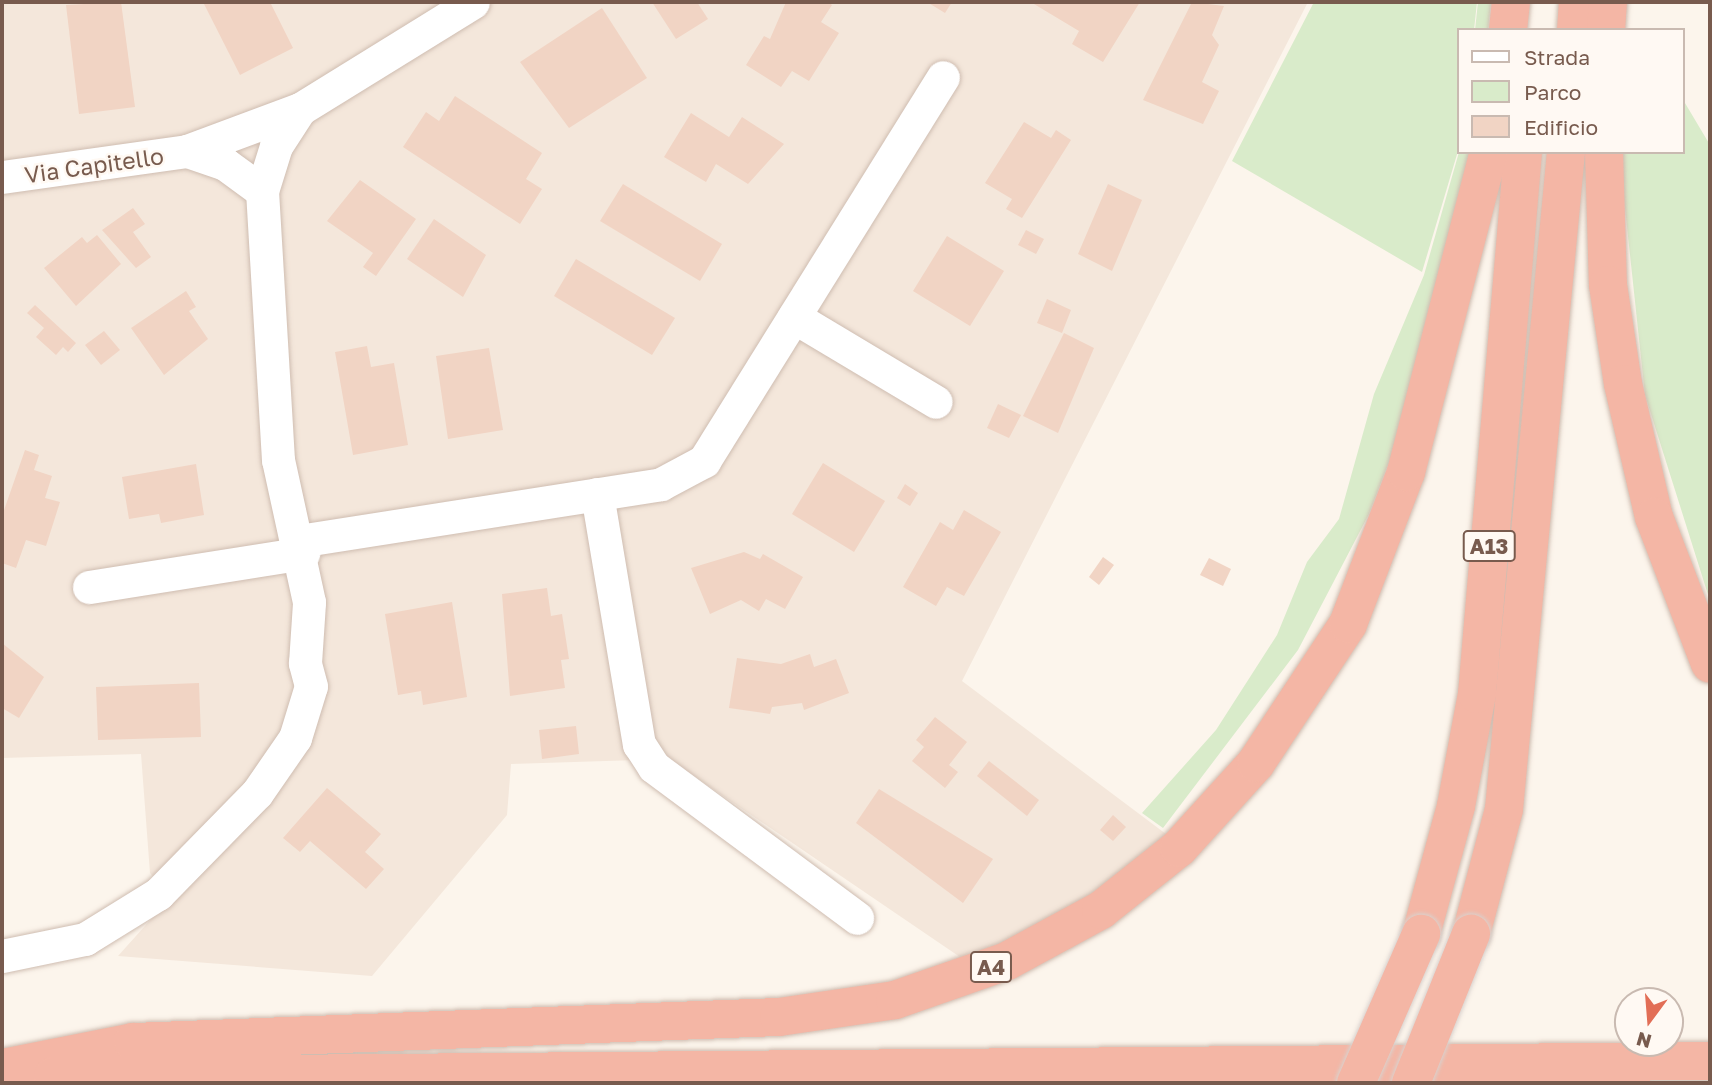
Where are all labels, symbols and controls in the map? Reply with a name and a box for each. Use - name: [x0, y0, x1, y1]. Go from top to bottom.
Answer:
- legend: [1456, 28, 1684, 154]
- text: Strada: [1524, 44, 1590, 70]
- text: Parco: [1524, 79, 1581, 105]
- text: Edificio: [1524, 114, 1598, 140]
- street label: Via Capitello: [23, 142, 165, 188]
- road number: A13: [1461, 528, 1517, 564]
- road number: A4: [968, 950, 1014, 984]
- north arrow: [1614, 987, 1684, 1057]
- text: N: [1634, 1028, 1654, 1054]

